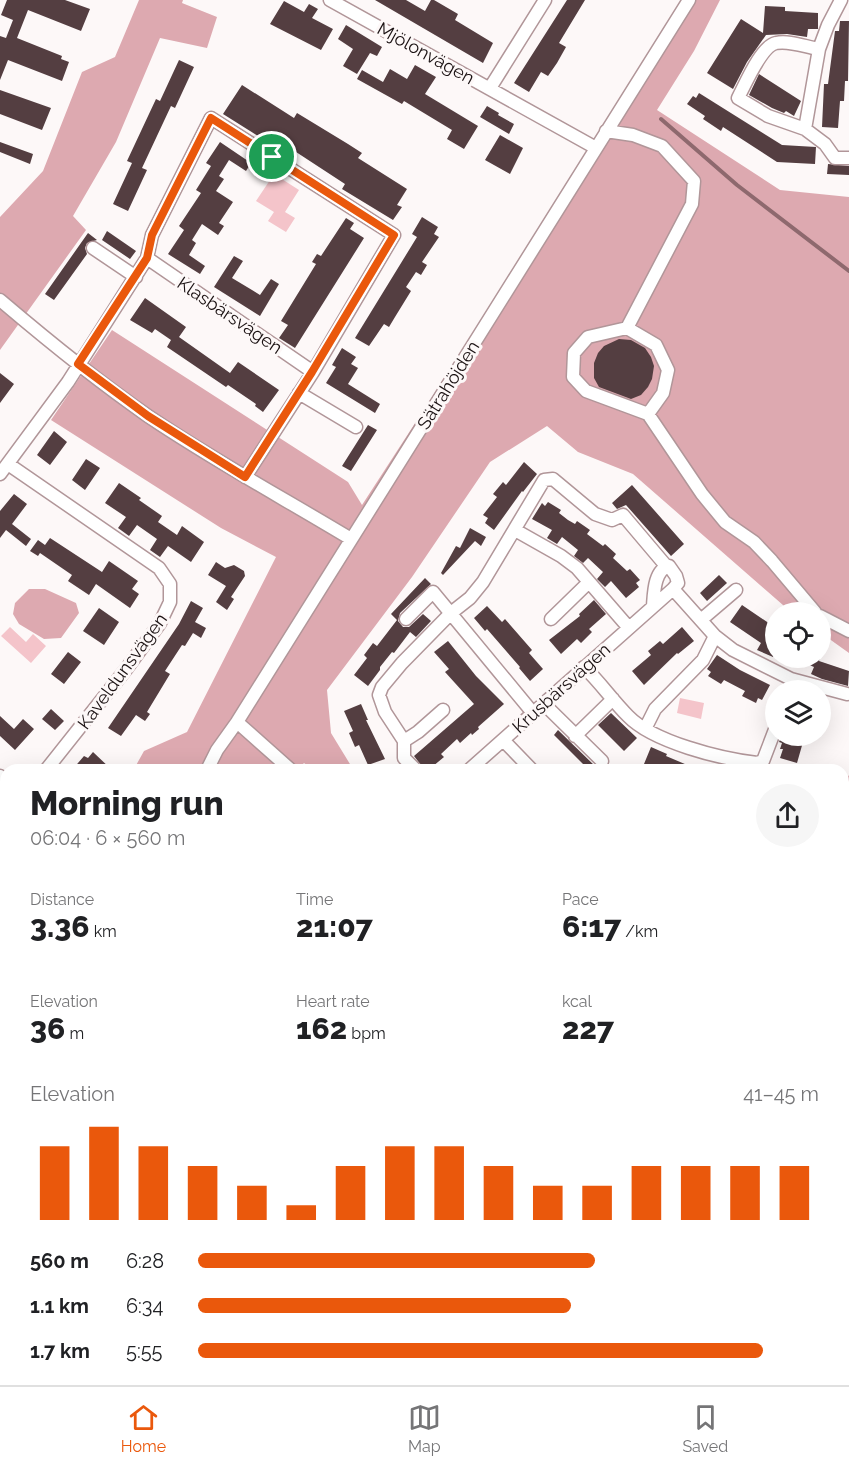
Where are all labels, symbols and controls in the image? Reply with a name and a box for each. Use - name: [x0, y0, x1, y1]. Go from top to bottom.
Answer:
- street label: Mjölonvägen: [374, 18, 478, 88]
- pin: [246, 131, 297, 182]
- icon: arrive: [255, 140, 288, 173]
- street label: Klasbärsvägen: [174, 272, 286, 358]
- street label: Sätrahöjden: [413, 337, 483, 433]
- map controls: [765, 602, 831, 746]
- button: locate: [765, 602, 831, 668]
- street label: Kaveldunsvägen: [73, 609, 171, 733]
- street label: Krusbärsvägen: [508, 639, 614, 737]
- button: layers: [765, 680, 831, 746]
- text: Morning run: [30, 784, 224, 823]
- button: share: [756, 784, 819, 847]
- text: 06:04 · 6 × 560 m: [30, 826, 185, 850]
- text: Distance: [30, 890, 94, 909]
- text: Time: [296, 890, 333, 909]
- text: Pace: [562, 890, 599, 909]
- text: 3.36: [30, 909, 90, 944]
- text: 21:07: [296, 909, 373, 944]
- text: 6:17: [562, 909, 621, 944]
- text: km: [90, 922, 117, 941]
- text: /km: [621, 922, 658, 941]
- text: Elevation: [30, 992, 98, 1011]
- text: Heart rate: [296, 992, 370, 1011]
- text: kcal: [562, 992, 592, 1011]
- text: 36: [30, 1011, 65, 1046]
- text: 162: [296, 1011, 347, 1046]
- text: 227: [562, 1011, 614, 1046]
- text: m: [65, 1024, 84, 1043]
- text: bpm: [347, 1024, 386, 1043]
- text: Elevation: [30, 1082, 115, 1106]
- text: 41–45 m: [743, 1082, 819, 1106]
- text: 560 m: [30, 1249, 89, 1273]
- text: 6:28: [126, 1249, 164, 1273]
- text: 1.1 km: [30, 1294, 89, 1318]
- text: 6:34: [126, 1294, 163, 1318]
- text: 1.7 km: [30, 1339, 90, 1363]
- text: 5:55: [126, 1339, 162, 1363]
- tab: Home: [121, 1401, 166, 1456]
- tab: Map: [408, 1401, 441, 1456]
- tab: Saved: [682, 1401, 728, 1456]

